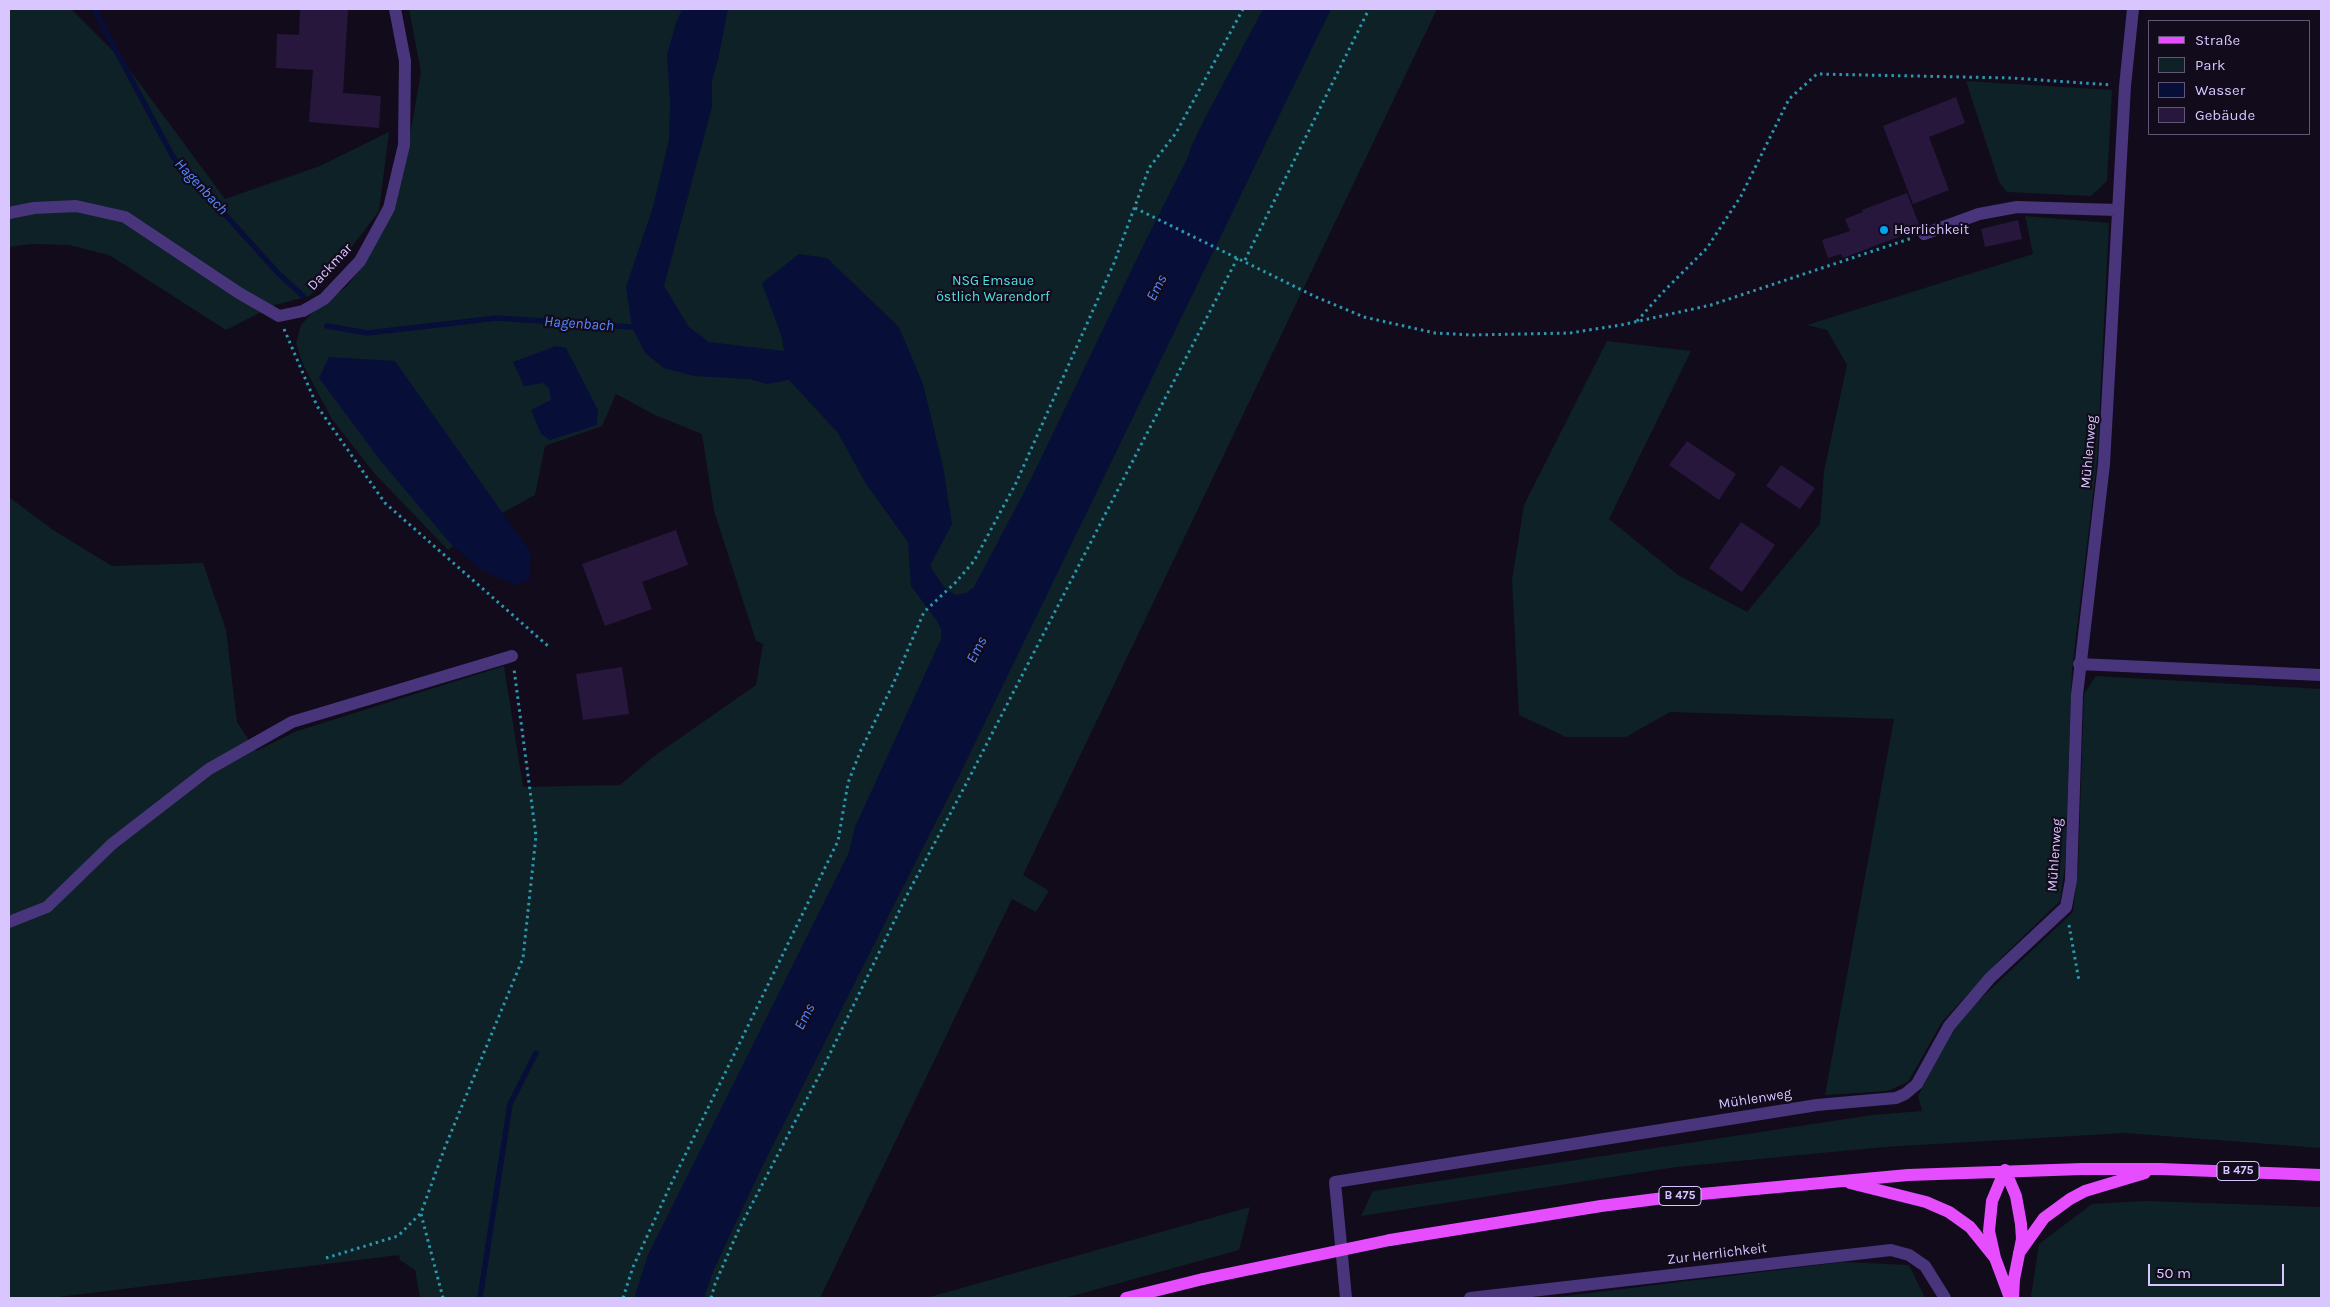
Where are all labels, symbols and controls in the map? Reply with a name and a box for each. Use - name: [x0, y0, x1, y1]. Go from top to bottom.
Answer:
- legend: [2148, 20, 2310, 135]
- text: Straße: [2195, 31, 2240, 49]
- text: Park: [2195, 56, 2225, 74]
- text: Wasser: [2195, 81, 2245, 99]
- text: Gebäude: [2195, 106, 2255, 124]
- water label: Hagenbach: [171, 155, 231, 219]
- place label: Herrlichkeit: [1894, 222, 1969, 238]
- marker: Herrlichkeit: [1878, 224, 1890, 236]
- street label: Dackmar: [304, 240, 356, 294]
- water label: Ems: [1143, 272, 1171, 304]
- park label: NSG Emsaue östlich Warendorf: [936, 273, 1050, 306]
- water label: Hagenbach: [544, 313, 614, 335]
- street label: Mühlenweg: [2077, 415, 2101, 489]
- water label: Ems: [963, 634, 991, 666]
- street label: Mühlenweg: [2044, 818, 2066, 892]
- water label: Ems: [791, 1001, 819, 1033]
- street label: Mühlenweg: [1717, 1085, 1793, 1113]
- road number: B 475: [2217, 1162, 2259, 1180]
- road number: B 475: [1659, 1186, 1701, 1206]
- street label: Zur Herrlichkeit: [1666, 1240, 1768, 1268]
- scale bar: [2150, 1254, 2286, 1286]
- text: 50 m: [2156, 1264, 2191, 1282]

